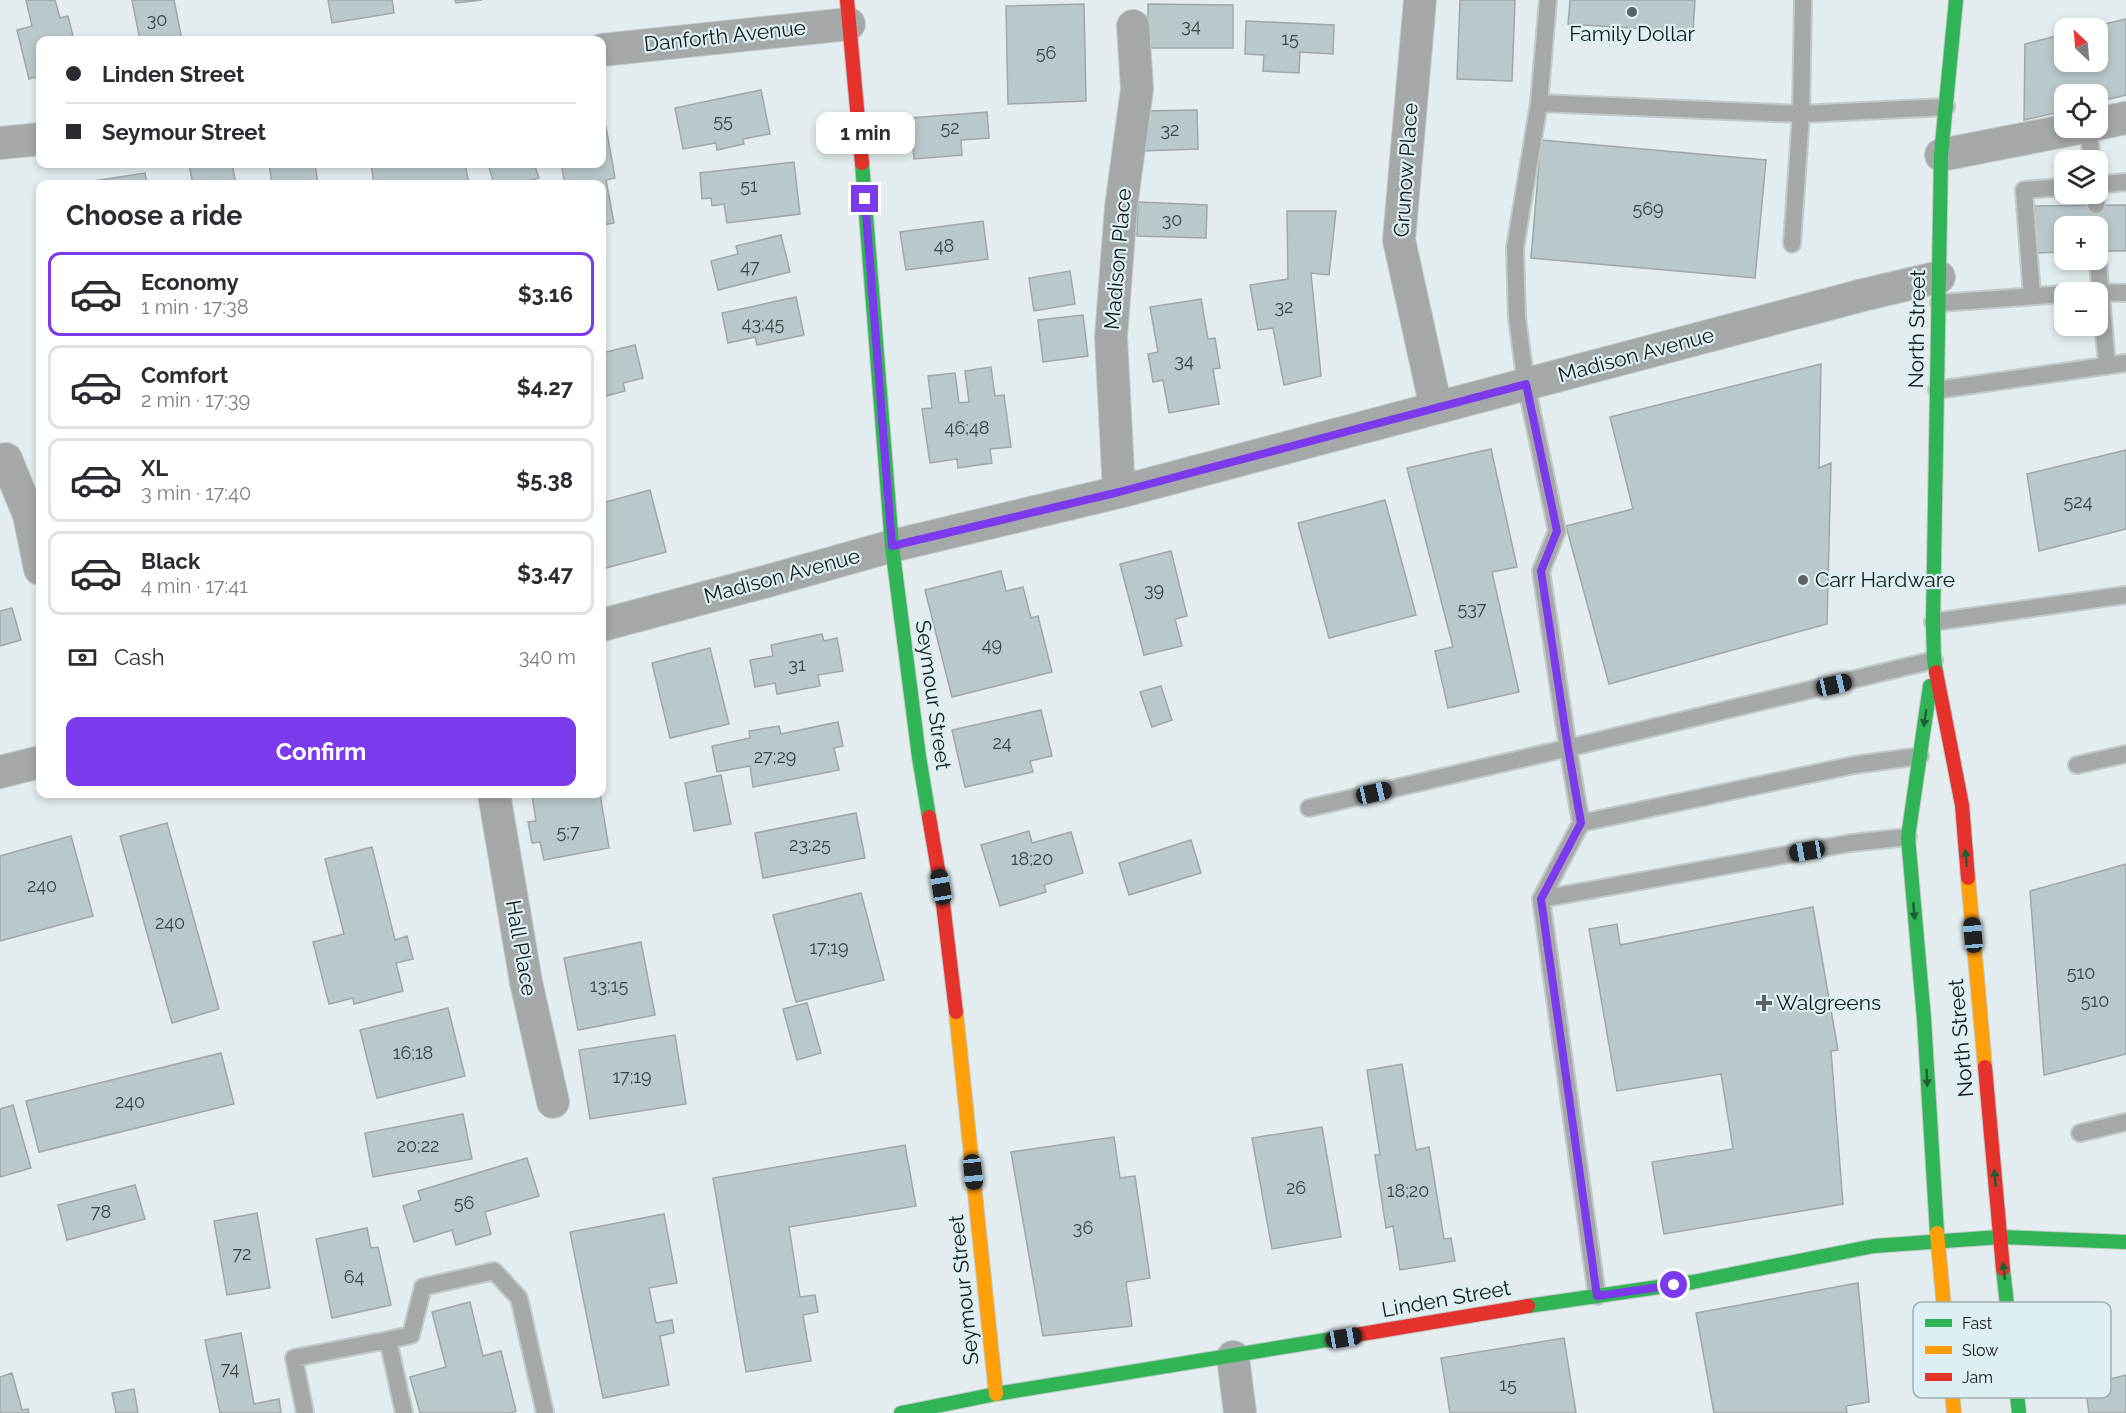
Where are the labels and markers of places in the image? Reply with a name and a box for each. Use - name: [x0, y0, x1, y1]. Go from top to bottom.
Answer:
- marker: Family Dollar: [1625, 5, 1639, 19]
- place label: Family Dollar: [1569, 21, 1695, 46]
- place label: Carr Hardware: [1815, 567, 1955, 592]
- marker: Carr Hardware: [1796, 573, 1810, 587]
- place label: Walgreens: [1776, 990, 1881, 1015]
- marker: Walgreens: [1757, 996, 1771, 1010]

